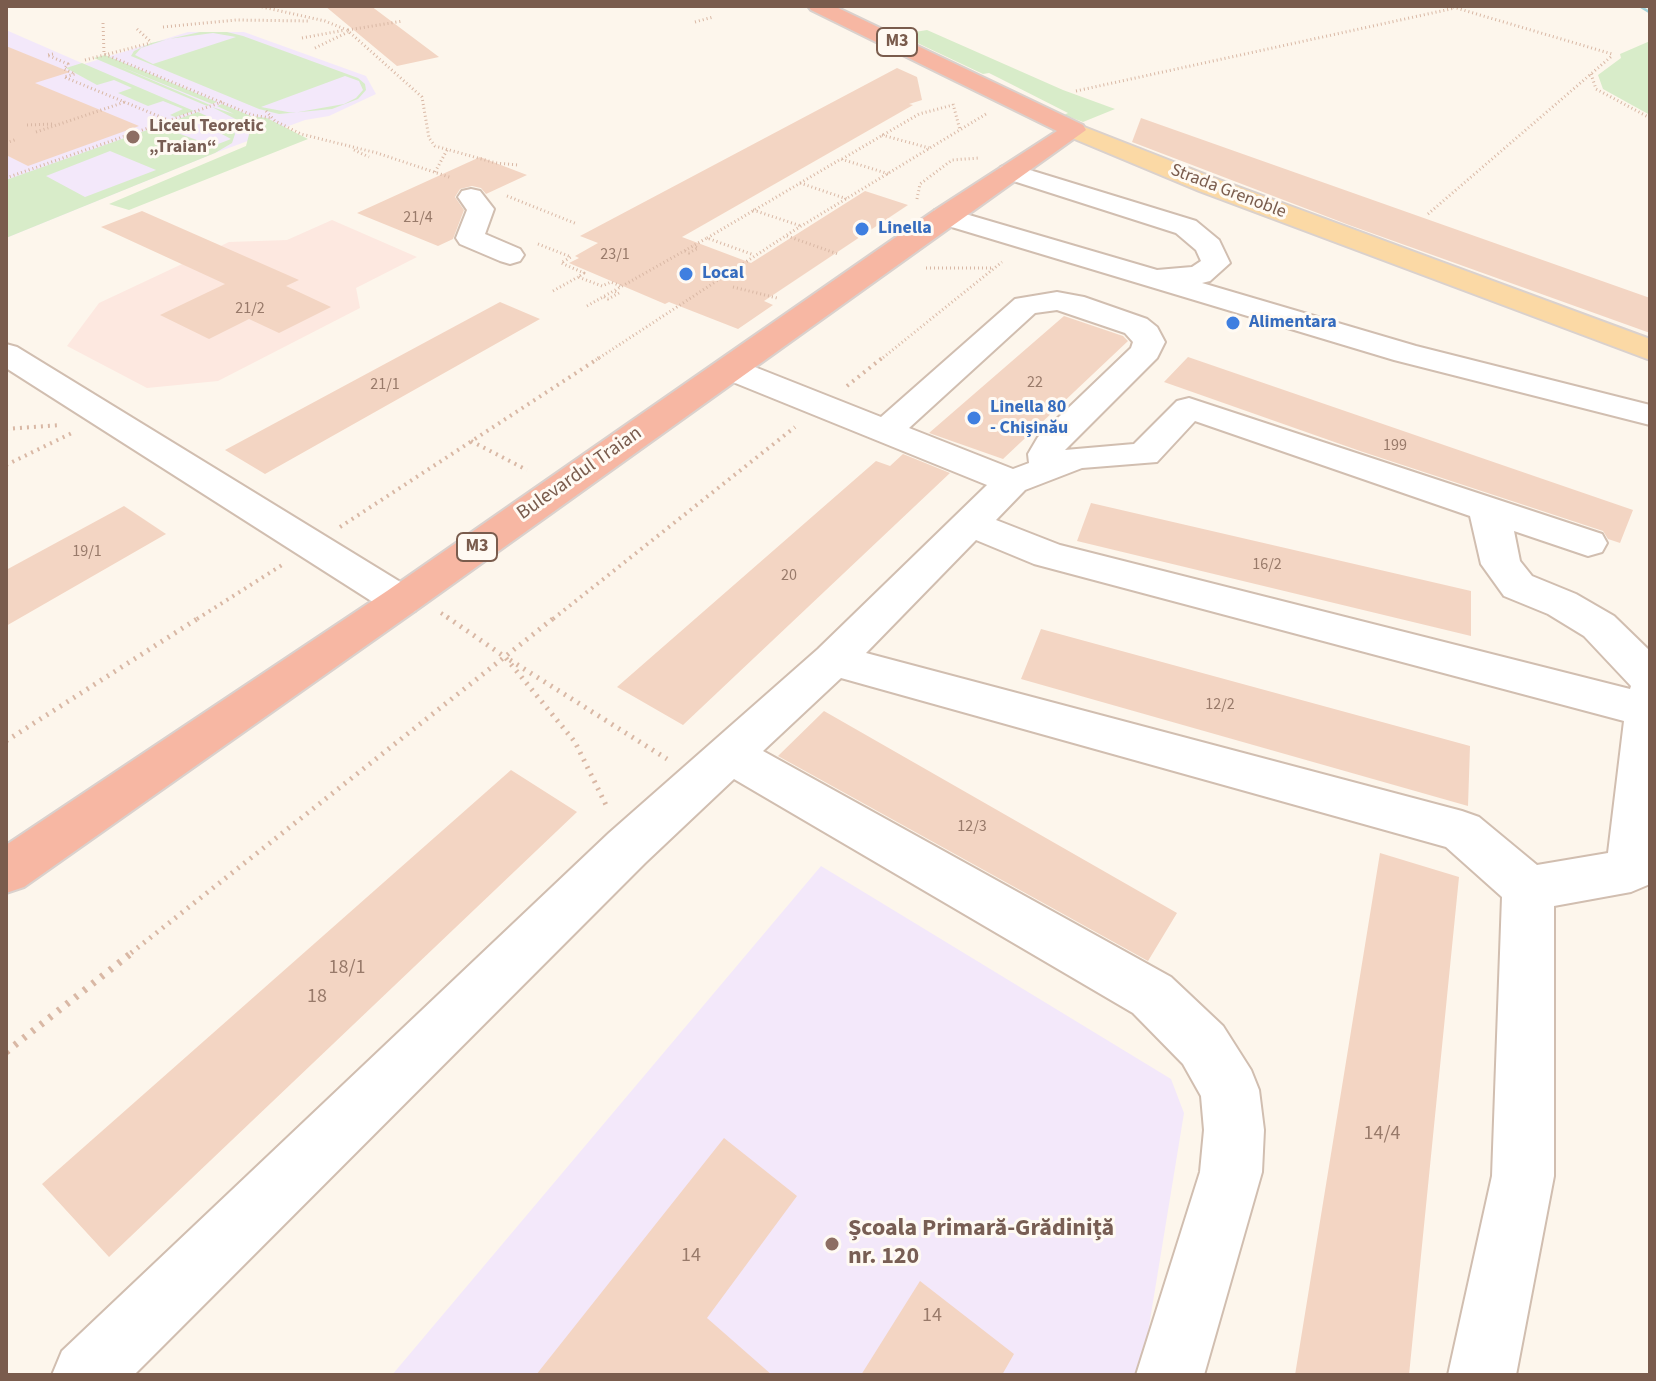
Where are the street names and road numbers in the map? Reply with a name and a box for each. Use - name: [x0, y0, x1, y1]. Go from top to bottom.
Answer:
- road number: M3: [877, 28, 917, 56]
- street label: Strada Grenoble: [1167, 160, 1289, 224]
- street label: Bulevardul Traian: [513, 422, 647, 526]
- road number: M3: [457, 533, 497, 561]

